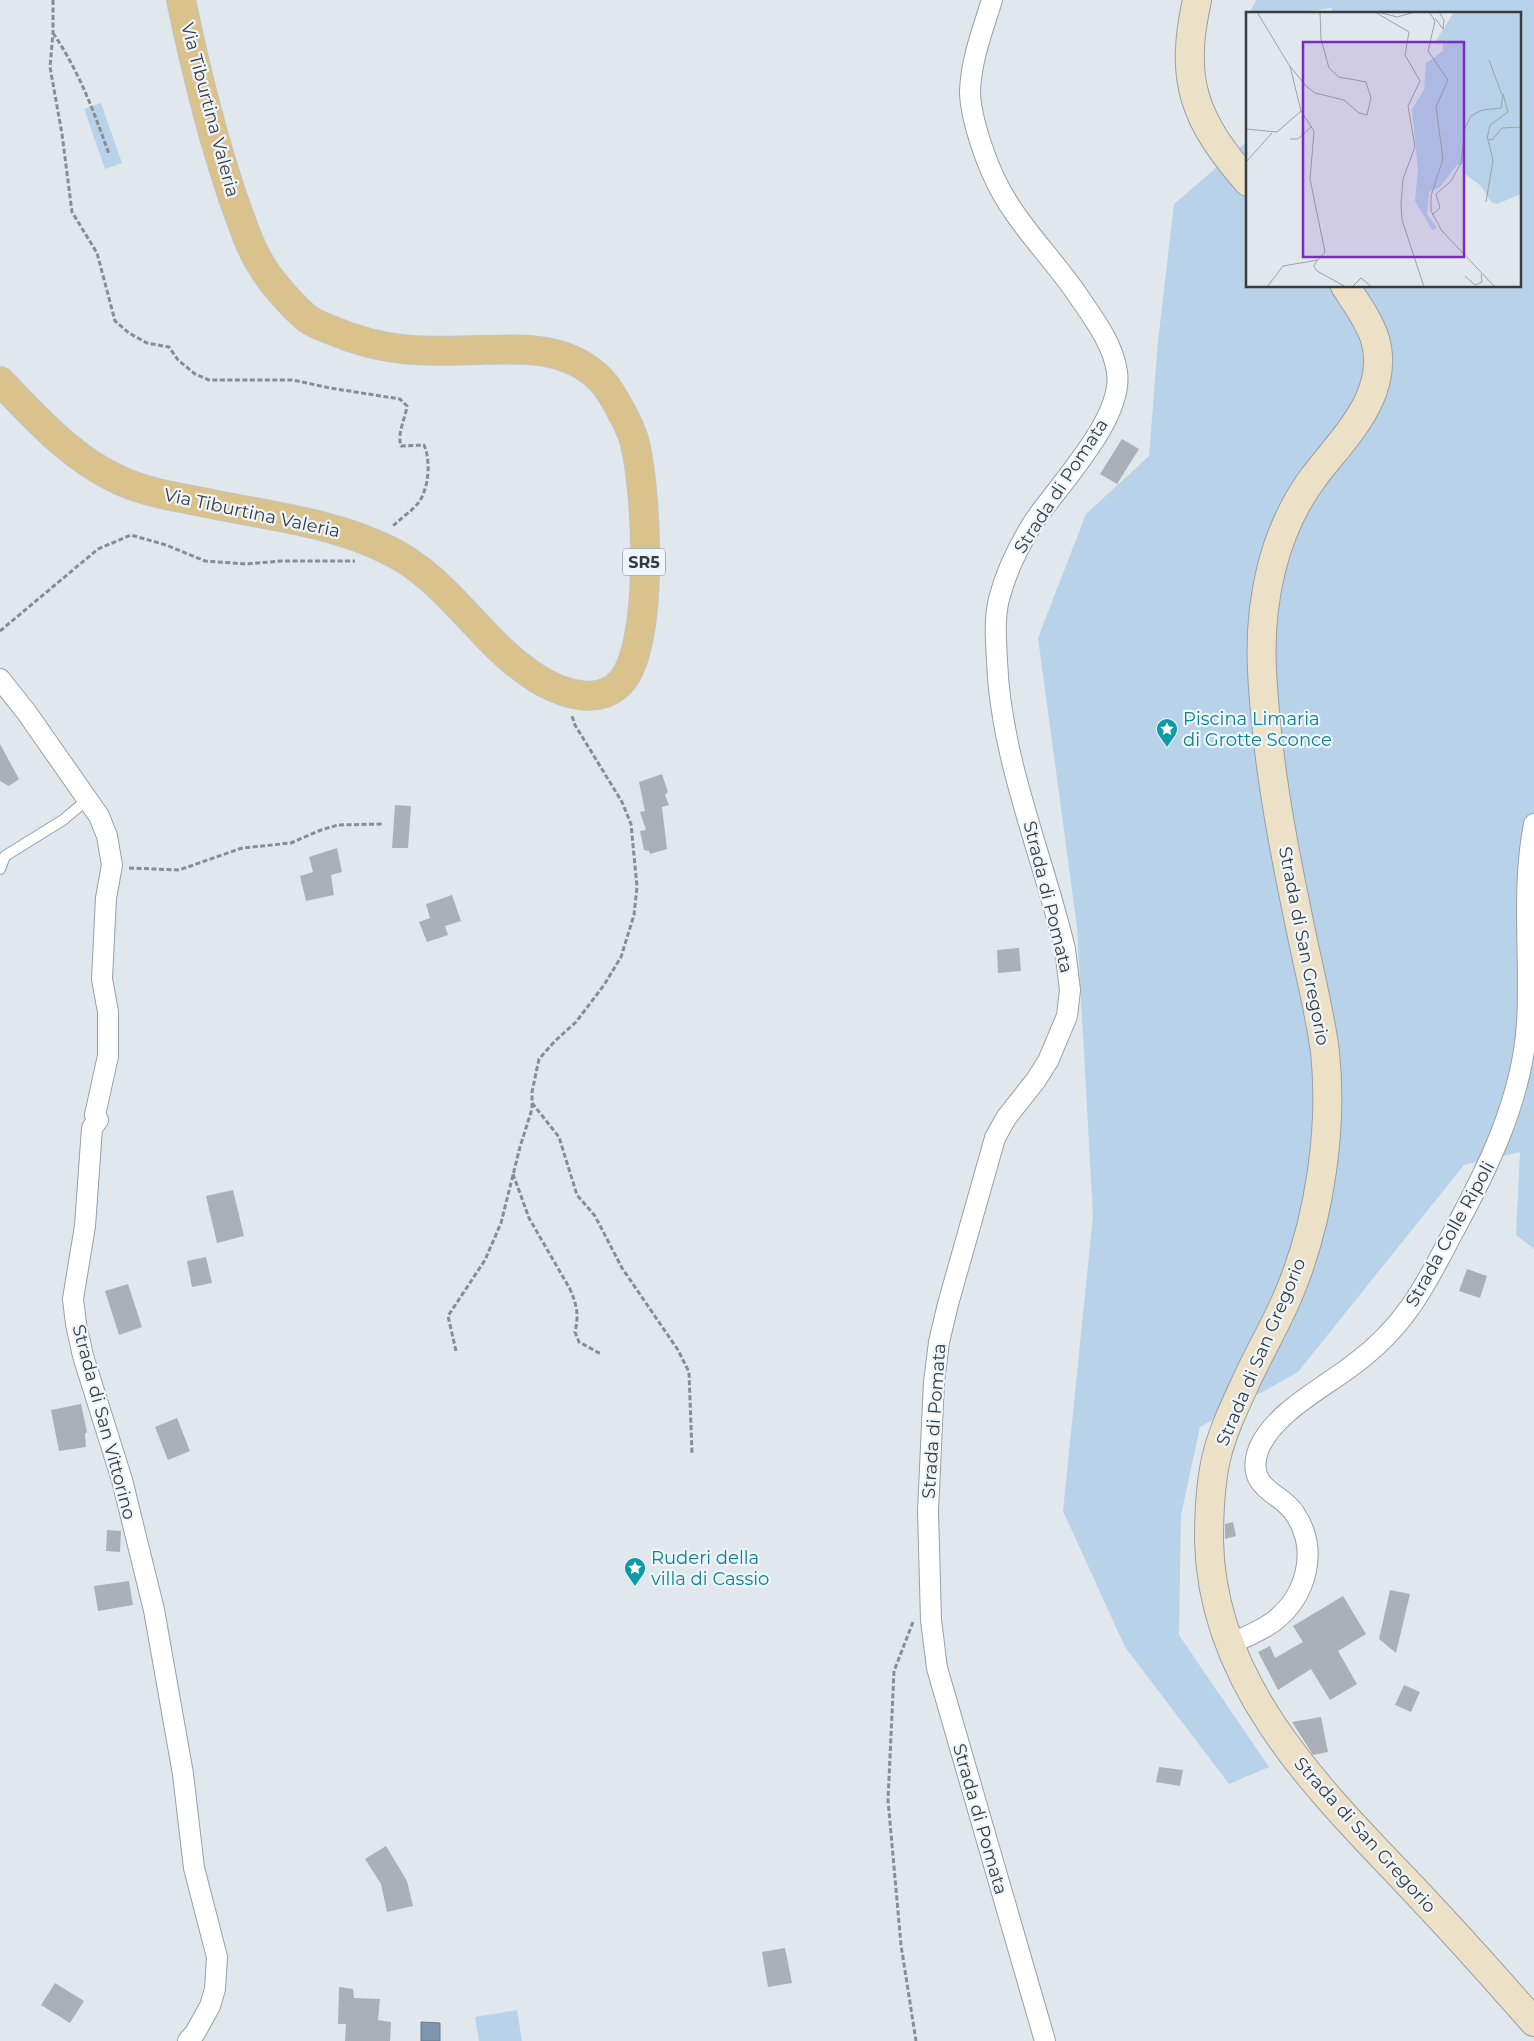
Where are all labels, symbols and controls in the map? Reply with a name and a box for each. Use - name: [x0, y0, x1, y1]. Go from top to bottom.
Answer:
- inset map: [1246, 12, 1522, 288]
- street label: Via Tiburtina Valeria: [176, 20, 244, 200]
- street label: Strada di Pomata: [1009, 415, 1113, 557]
- street label: Via Tiburtina Valeria: [162, 484, 342, 542]
- road number: SR5: [623, 548, 665, 576]
- place label: Piscina Limaria di Grotte Sconce: [1183, 708, 1332, 751]
- place icon: Piscina Limaria di Grotte Sconce: [1155, 717, 1179, 748]
- street label: Strada di Pomata: [1018, 819, 1078, 975]
- street label: Strada di San Gregorio: [1274, 845, 1334, 1047]
- street label: Strada Colle Ripoli: [1401, 1157, 1499, 1311]
- street label: Strada di San Gregorio: [1211, 1255, 1311, 1449]
- street label: Strada di San Vittorino: [67, 1322, 141, 1522]
- street label: Strada di Pomata: [918, 1342, 950, 1500]
- place label: Ruderi della villa di Cassio: [651, 1547, 769, 1590]
- place icon: Ruderi della villa di Cassio: [623, 1556, 647, 1587]
- street label: Strada di Pomata: [948, 1741, 1012, 1897]
- street label: Strada di San Gregorio: [1289, 1753, 1441, 1917]

